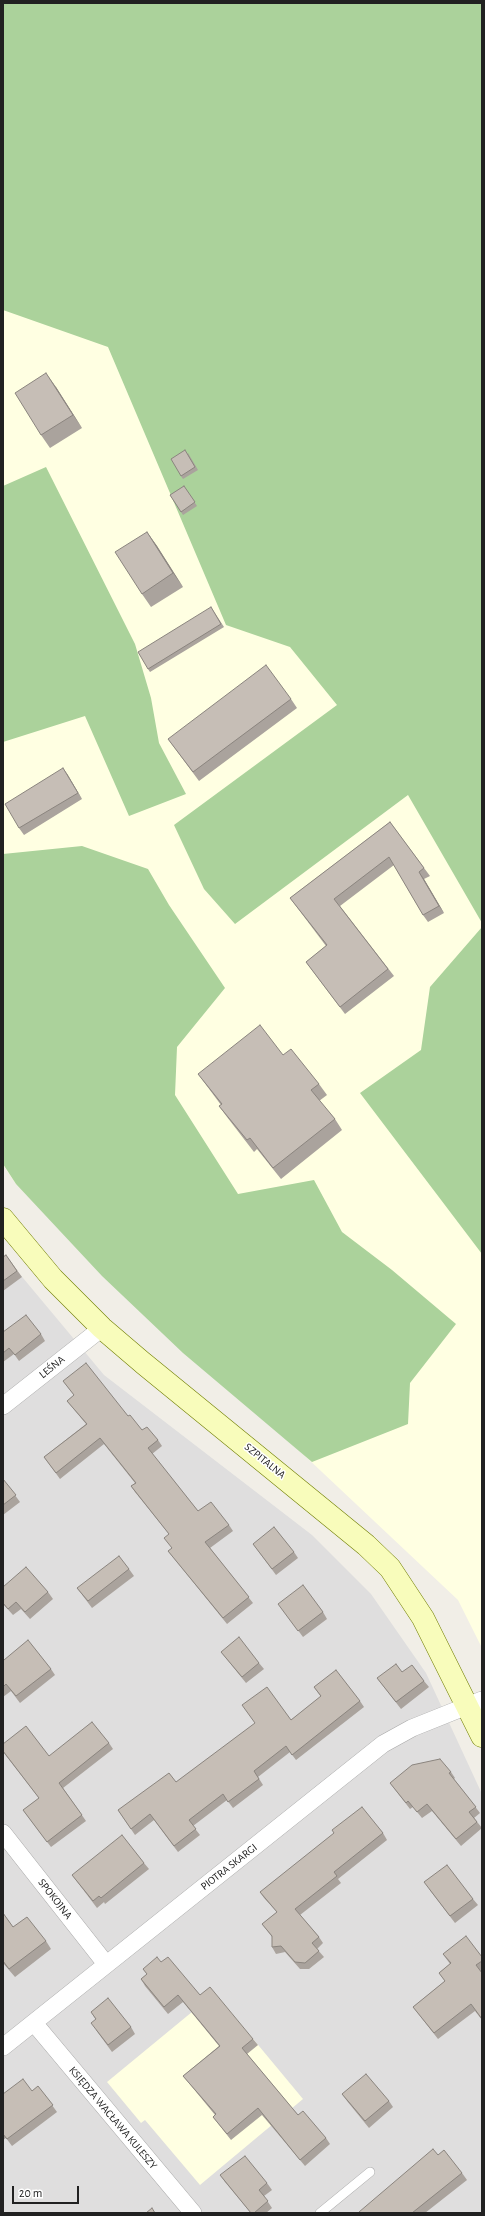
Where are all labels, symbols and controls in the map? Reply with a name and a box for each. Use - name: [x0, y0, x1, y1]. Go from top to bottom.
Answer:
- street label: LEŚNA: [37, 1353, 67, 1381]
- street label: SZPITALNA: [242, 1440, 288, 1482]
- street label: PIOTRA SKARGI: [198, 1841, 260, 1893]
- street label: SPOKOJNA: [35, 1876, 75, 1922]
- street label: KSIĘDZA WACŁAWA KULESZY: [66, 2064, 160, 2172]
- scale bar: [14, 2178, 81, 2204]
- text: 20 m: [19, 2187, 42, 2199]

